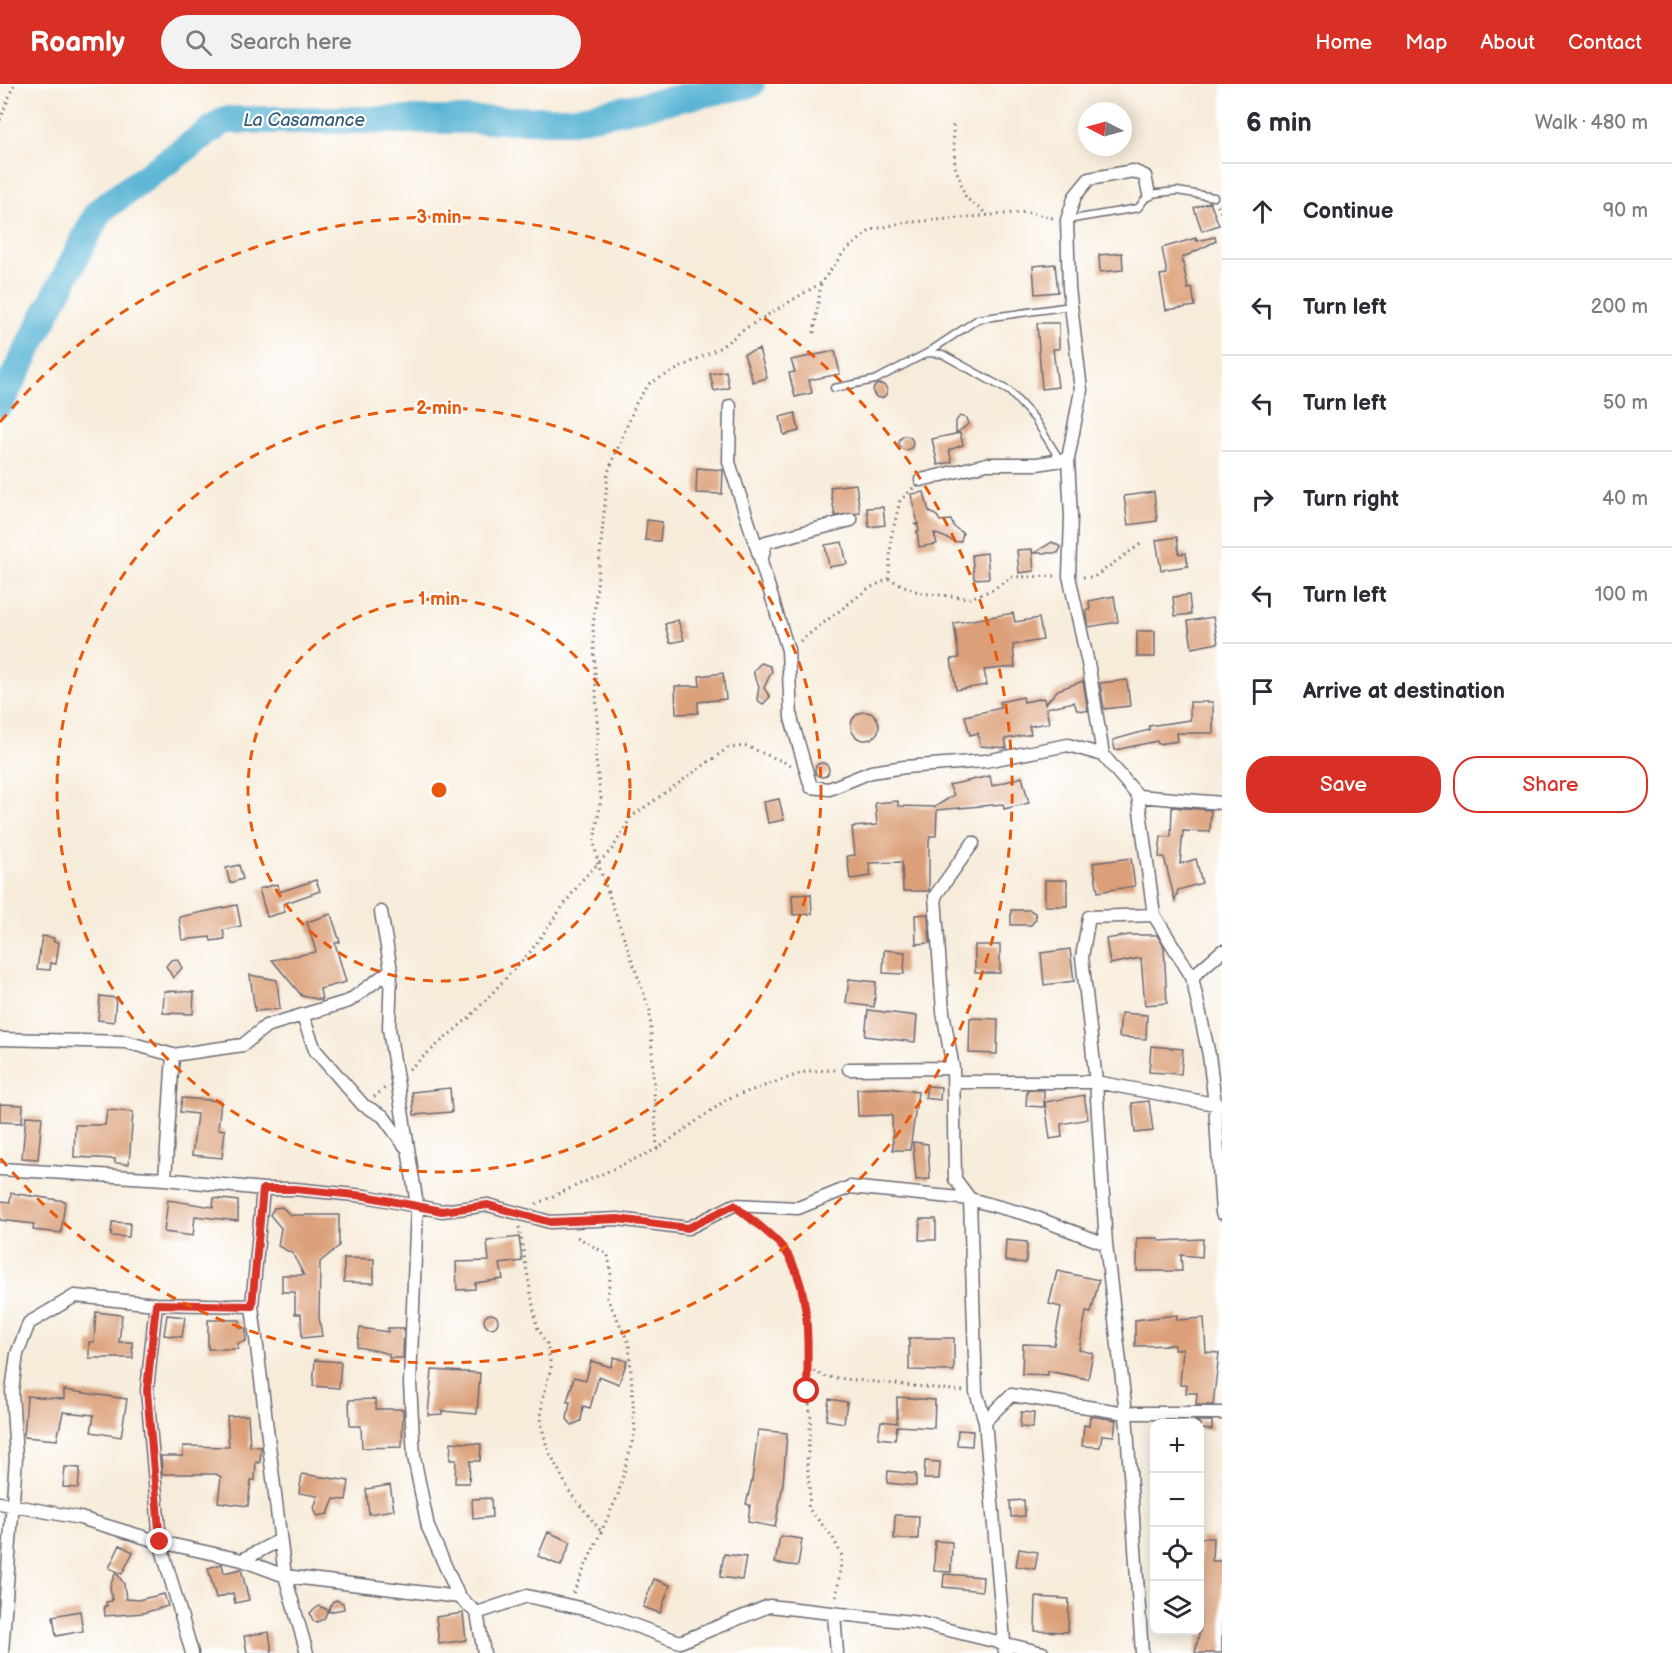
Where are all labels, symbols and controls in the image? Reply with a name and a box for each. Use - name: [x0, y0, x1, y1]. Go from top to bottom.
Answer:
- search box: [161, 15, 581, 69]
- text: Roamly: [30, 26, 125, 59]
- icon: search: [182, 26, 215, 59]
- text: Search here: [230, 29, 352, 56]
- text: Home: [1315, 30, 1372, 55]
- text: Map: [1405, 30, 1447, 55]
- text: About: [1480, 30, 1535, 55]
- text: Contact: [1568, 30, 1642, 55]
- north arrow: [1078, 102, 1132, 156]
- text: 6 min: [1246, 108, 1312, 139]
- water label: La Casamance: [243, 110, 365, 131]
- text: Walk · 480 m: [1535, 111, 1648, 135]
- icon: ahead: [1246, 195, 1279, 228]
- text: Continue: [1303, 198, 1393, 225]
- text: 90 m: [1603, 199, 1648, 223]
- text: 3 min: [416, 207, 462, 228]
- icon: left: [1246, 291, 1279, 324]
- text: Turn left: [1303, 294, 1387, 321]
- text: 200 m: [1591, 295, 1648, 319]
- icon: left: [1246, 387, 1279, 420]
- text: Turn left: [1303, 390, 1387, 417]
- text: 50 m: [1603, 391, 1648, 415]
- text: 2 min: [416, 398, 462, 419]
- icon: right: [1246, 483, 1279, 516]
- text: Turn right: [1303, 486, 1399, 513]
- text: 40 m: [1602, 487, 1648, 511]
- icon: left: [1246, 579, 1279, 612]
- text: Turn left: [1303, 582, 1387, 609]
- text: 100 m: [1595, 583, 1648, 607]
- text: 1 min: [418, 589, 460, 610]
- icon: arrive: [1246, 675, 1279, 708]
- text: Arrive at destination: [1303, 678, 1505, 705]
- button: Save: [1246, 756, 1441, 813]
- button: Share: [1453, 756, 1648, 813]
- centre of rings: [429, 780, 449, 800]
- route start: [793, 1377, 819, 1403]
- map controls: [1150, 1419, 1204, 1635]
- button: +: [1150, 1419, 1204, 1473]
- button: −: [1150, 1473, 1204, 1527]
- button: locate: [1150, 1527, 1204, 1581]
- route end: [146, 1528, 172, 1554]
- button: layers: [1150, 1581, 1204, 1635]

